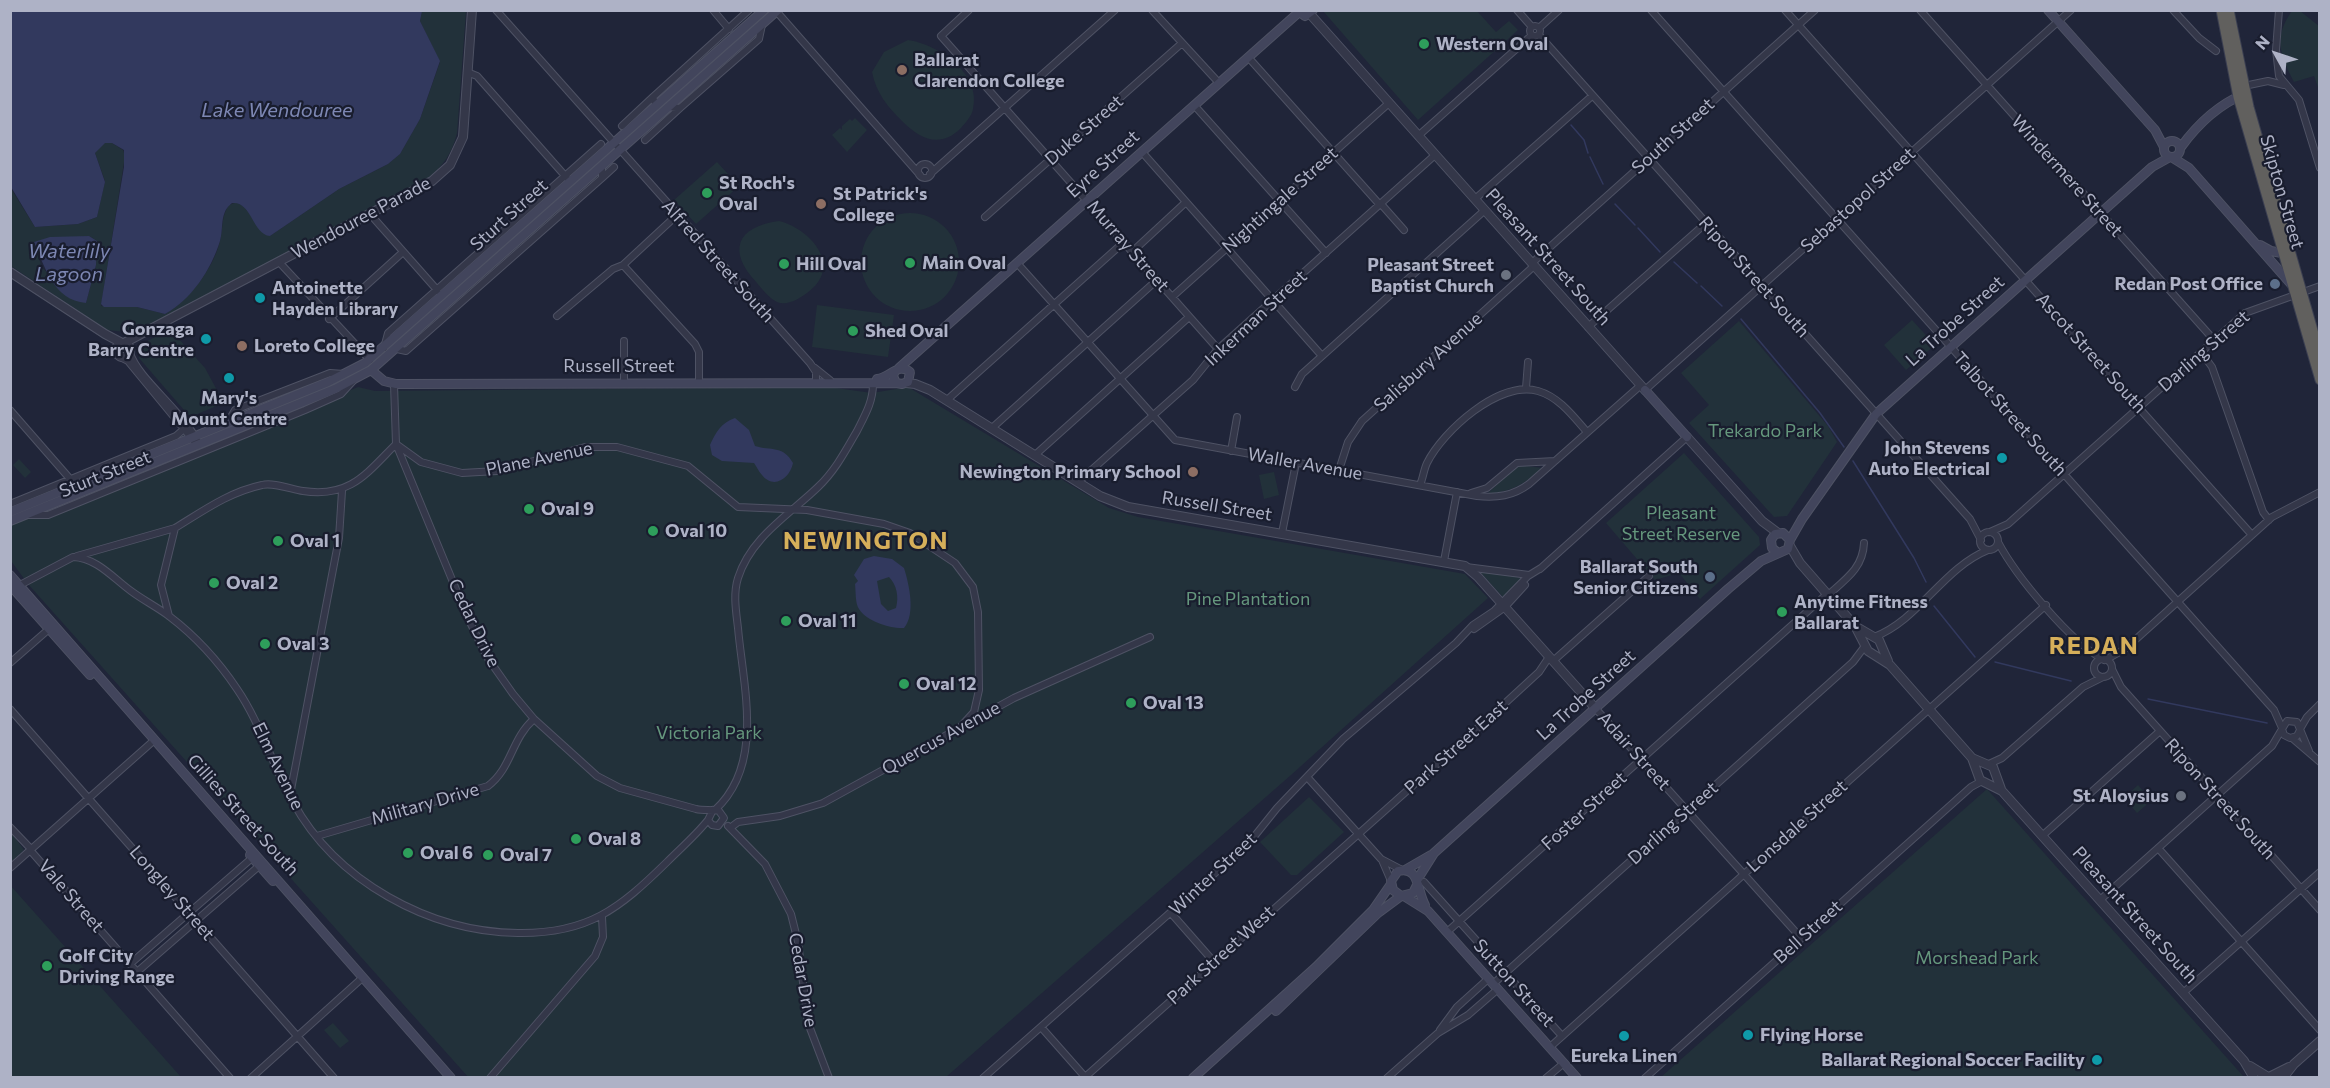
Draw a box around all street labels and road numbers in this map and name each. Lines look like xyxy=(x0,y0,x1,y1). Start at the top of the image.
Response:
street label: Duke Street xyxy=(1041,90,1127,170)
street label: South Street xyxy=(1627,93,1719,179)
street label: Windermere Street xyxy=(2007,111,2127,241)
street label: Eyre Street xyxy=(1062,126,1144,202)
street label: Skipton Street xyxy=(2255,132,2309,252)
street label: Nightingale Street xyxy=(1218,142,1342,258)
street label: Sebastopol Street xyxy=(1796,143,1920,257)
street label: Wendouree Parade xyxy=(288,172,434,264)
street label: Sturt Street xyxy=(466,175,552,255)
street label: Pleasant Street South xyxy=(1481,184,1615,330)
street label: Alfred Street South xyxy=(657,195,779,327)
street label: Murray Street xyxy=(1082,196,1174,296)
street label: Ripon Street South xyxy=(1694,212,1814,342)
street label: Inkerman Street xyxy=(1201,265,1311,371)
street label: La Trobe Street xyxy=(1901,271,2009,371)
street label: Ascot Street South xyxy=(2031,288,2151,418)
street label: Darling Street xyxy=(2154,306,2254,396)
street label: Salisbury Avenue xyxy=(1369,308,1487,416)
street label: Talbot Street South xyxy=(1949,348,2071,480)
street label: Russell Street xyxy=(563,355,675,377)
street label: Plane Avenue xyxy=(484,437,594,481)
street label: Waller Avenue xyxy=(1246,443,1364,485)
street label: Sturt Street xyxy=(56,446,154,502)
street label: Russell Street xyxy=(1160,487,1274,525)
street label: Cedar Drive xyxy=(443,575,505,671)
street label: La Trobe Street xyxy=(1532,645,1640,745)
street label: Park Street East xyxy=(1400,695,1512,799)
street label: Quercus Avenue xyxy=(878,697,1004,779)
street label: Adair Street xyxy=(1593,707,1675,795)
street label: Elm Avenue xyxy=(248,719,308,813)
street label: Ripon Street South xyxy=(2160,734,2280,864)
street label: Gillies Street South xyxy=(183,750,303,880)
street label: Foster Street xyxy=(1537,767,1631,855)
street label: Lonsdale Street xyxy=(1742,775,1852,877)
street label: Darling Street xyxy=(1624,777,1722,869)
street label: Military Drive xyxy=(369,778,481,830)
street label: Winter Street xyxy=(1165,828,1261,920)
street label: Longley Street xyxy=(125,841,219,945)
street label: Pleasant Street South xyxy=(2068,842,2202,988)
street label: Vale Street xyxy=(34,855,108,937)
street label: Bell Street xyxy=(1769,896,1847,968)
street label: Park Street West xyxy=(1163,901,1279,1009)
street label: Cedar Drive xyxy=(784,931,822,1029)
street label: Sutton Street xyxy=(1469,935,1559,1031)

